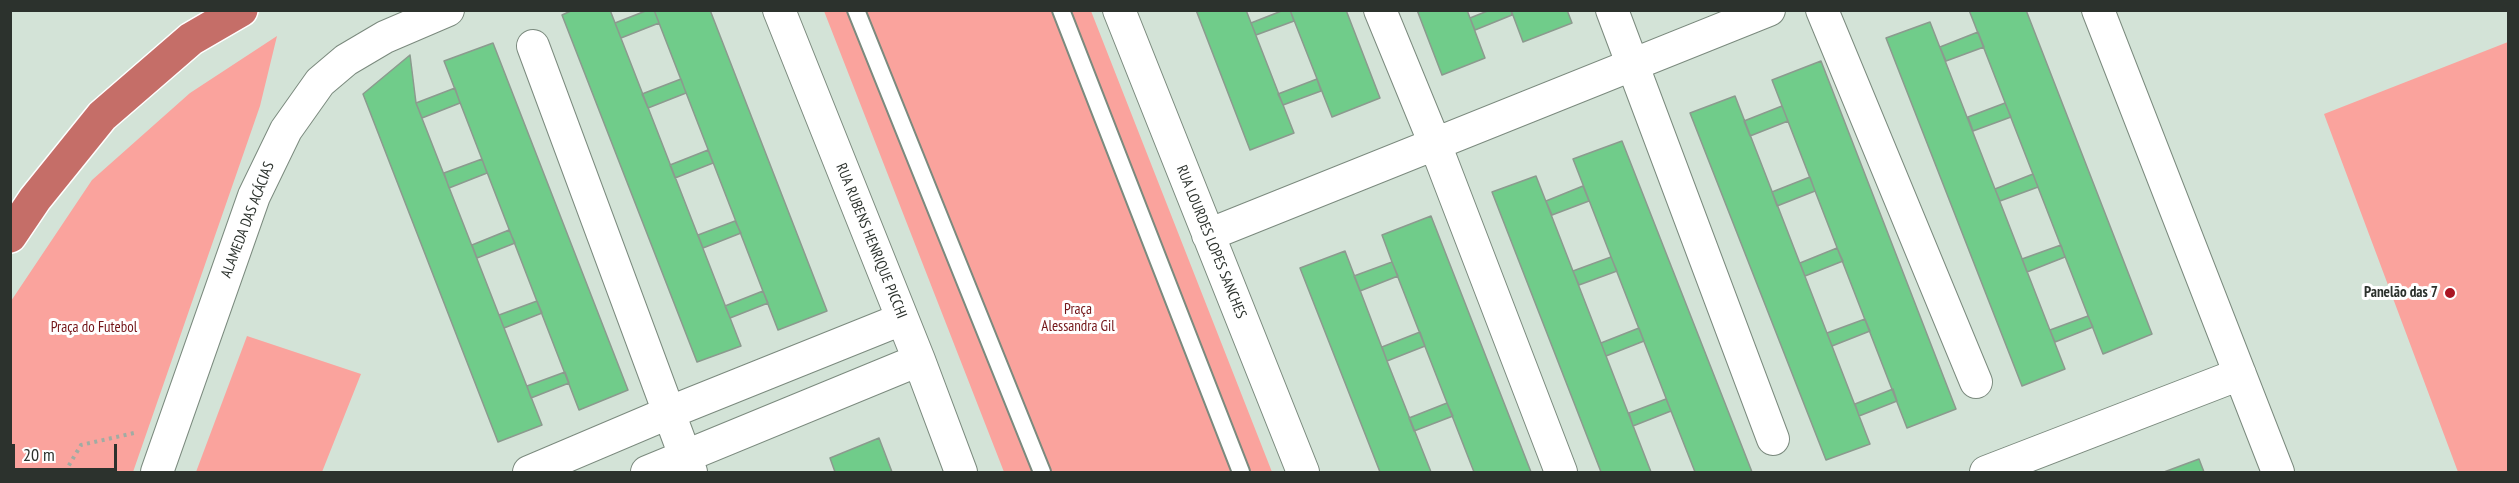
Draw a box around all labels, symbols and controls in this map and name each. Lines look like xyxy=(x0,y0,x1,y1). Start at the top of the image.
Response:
street label: ALAMEDA DAS ACÁCIAS xyxy=(218,160,278,280)
street label: RUA RUBENS HENRIQUE PICCHI xyxy=(832,161,910,321)
street label: RUA LOURDES LOPES SANCHES xyxy=(1172,163,1250,321)
place label: Panelão das 7 xyxy=(2364,284,2438,302)
marker: Panelão das 7 xyxy=(2443,286,2457,300)
park label: Praça Alessandra Gil xyxy=(1041,301,1115,336)
park label: Praça do Futebol xyxy=(51,319,137,337)
scale bar xyxy=(15,432,120,470)
text: 20 m xyxy=(23,443,55,466)

